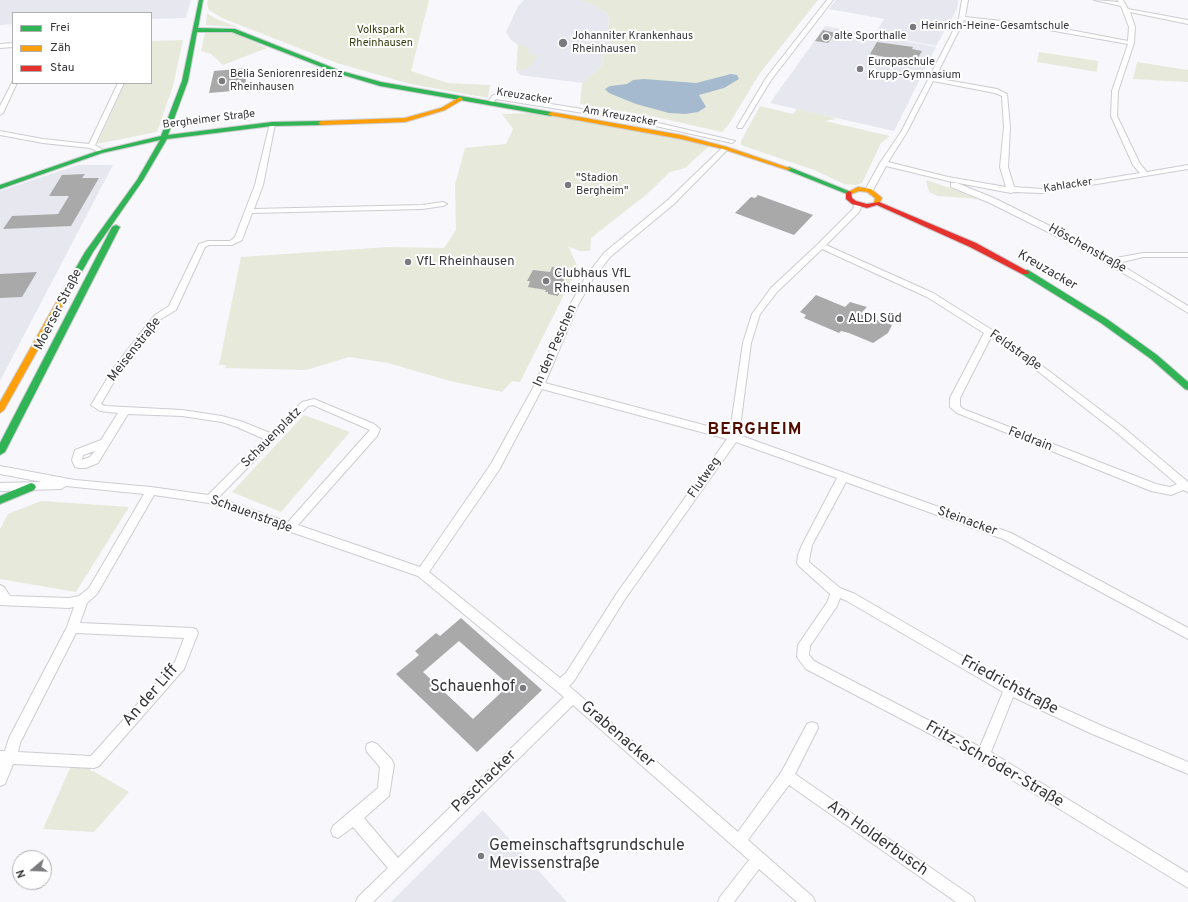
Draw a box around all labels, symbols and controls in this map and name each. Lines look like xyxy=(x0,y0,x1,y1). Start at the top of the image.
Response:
legend xyxy=(12,12,152,84)
text: Frei xyxy=(50,20,70,36)
place label: Heinrich-Heine-Gesamtschule xyxy=(921,20,1069,34)
marker: Heinrich-Heine-Gesamtschule xyxy=(908,22,918,32)
park label: Volkspark Rheinhausen xyxy=(349,24,413,50)
place label: Johanniter Krankenhaus Rheinhausen xyxy=(572,30,693,56)
place label: alte Sporthalle xyxy=(834,30,906,44)
marker: alte Sporthalle xyxy=(821,32,831,42)
marker: Johanniter Krankenhaus Rheinhausen xyxy=(557,37,569,49)
text: Zäh xyxy=(50,40,71,56)
place label: Europaschule Krupp-Gymnasium xyxy=(868,56,961,82)
text: Stau xyxy=(50,60,75,76)
marker: Europaschule Krupp-Gymnasium xyxy=(855,64,865,74)
place label: Belia Seniorenresidenz Rheinhausen xyxy=(230,68,343,94)
marker: Belia Seniorenresidenz Rheinhausen xyxy=(217,76,227,86)
street label: Kreuzacker xyxy=(495,86,553,108)
street label: Am Kreuzacker xyxy=(582,104,658,130)
street label: Bergheimer Straße xyxy=(162,108,256,132)
place label: "Stadion Bergheim" xyxy=(576,172,628,198)
street label: Kahlacker xyxy=(1043,176,1093,196)
marker: "Stadion Bergheim" xyxy=(563,180,573,190)
street label: Höschenstraße xyxy=(1045,221,1129,277)
street label: Kreuzacker xyxy=(1014,248,1080,294)
place label: VfL Rheinhausen xyxy=(416,254,514,270)
marker: VfL Rheinhausen xyxy=(403,257,413,267)
place label: Clubhaus VfL Rheinhausen xyxy=(554,266,631,297)
street label: Moerser Straße xyxy=(32,267,86,353)
marker: Clubhaus VfL Rheinhausen xyxy=(541,276,551,286)
street label: In den Peschen xyxy=(531,302,581,390)
place label: ALDI Süd xyxy=(848,311,902,327)
marker: ALDI Süd xyxy=(835,314,845,324)
street label: Meisenstraße xyxy=(105,315,165,385)
street label: Feldstraße xyxy=(986,327,1044,375)
street label: Schauenplatz xyxy=(239,405,305,471)
district label: BERGHEIM xyxy=(708,421,802,441)
street label: Feldrain xyxy=(1006,424,1054,456)
street label: Flutweg xyxy=(685,455,725,501)
street label: Schauenstraße xyxy=(208,493,294,537)
street label: Steinacker xyxy=(935,504,999,540)
street label: Friedrichstraße xyxy=(957,652,1061,720)
street label: An der Liff xyxy=(119,661,183,731)
place label: Schauenhof xyxy=(430,678,515,698)
marker: Schauenhof xyxy=(518,683,528,693)
street label: Grabenacker xyxy=(576,698,658,772)
street label: Fritz-Schröder-Straße xyxy=(922,718,1066,812)
street label: Paschacker xyxy=(449,747,521,817)
street label: Am Holderbusch xyxy=(823,797,931,881)
place label: Gemeinschaftsgrundschule Mevissenstraße xyxy=(489,837,685,875)
north arrow xyxy=(12,850,52,890)
marker: Gemeinschaftsgrundschule Mevissenstraße xyxy=(476,851,486,861)
text: N xyxy=(14,868,30,880)

